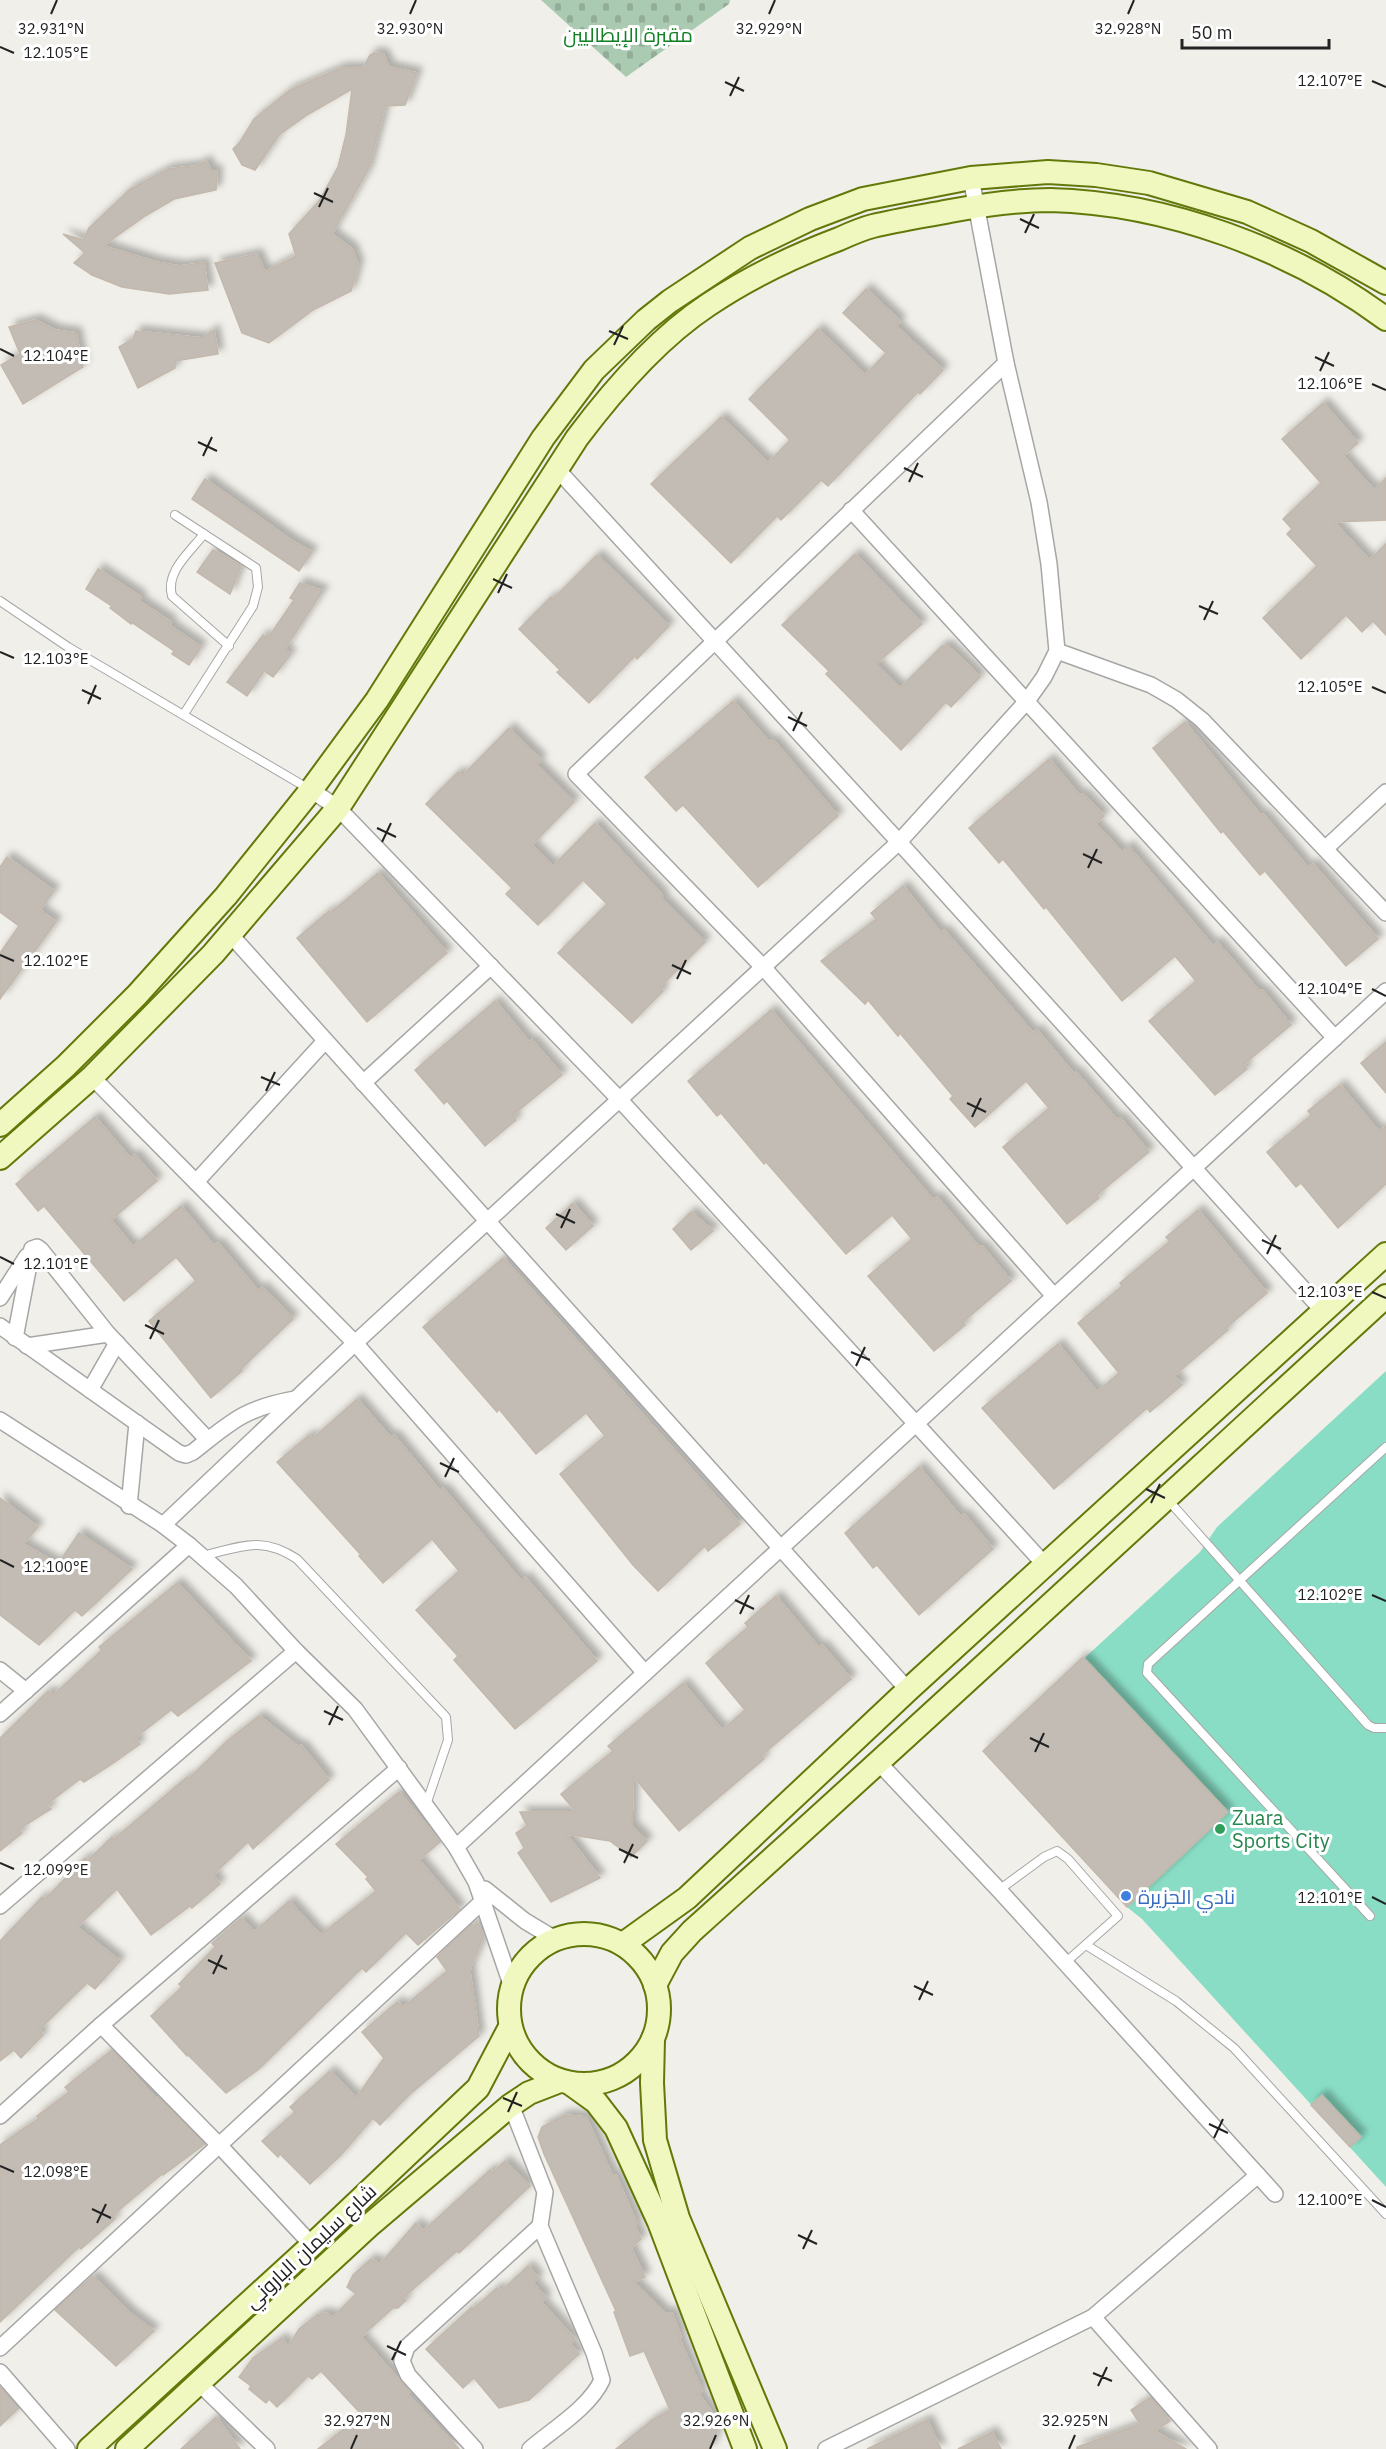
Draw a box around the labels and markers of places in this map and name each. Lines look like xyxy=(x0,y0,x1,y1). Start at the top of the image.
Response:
place label: Zuara Sports City xyxy=(1232,1804,1330,1854)
marker: Zuara Sports City xyxy=(1213,1822,1227,1836)
place label: نادي الجزيرة xyxy=(1138,1883,1235,1913)
marker: نادي الجزيرة xyxy=(1119,1889,1133,1903)

